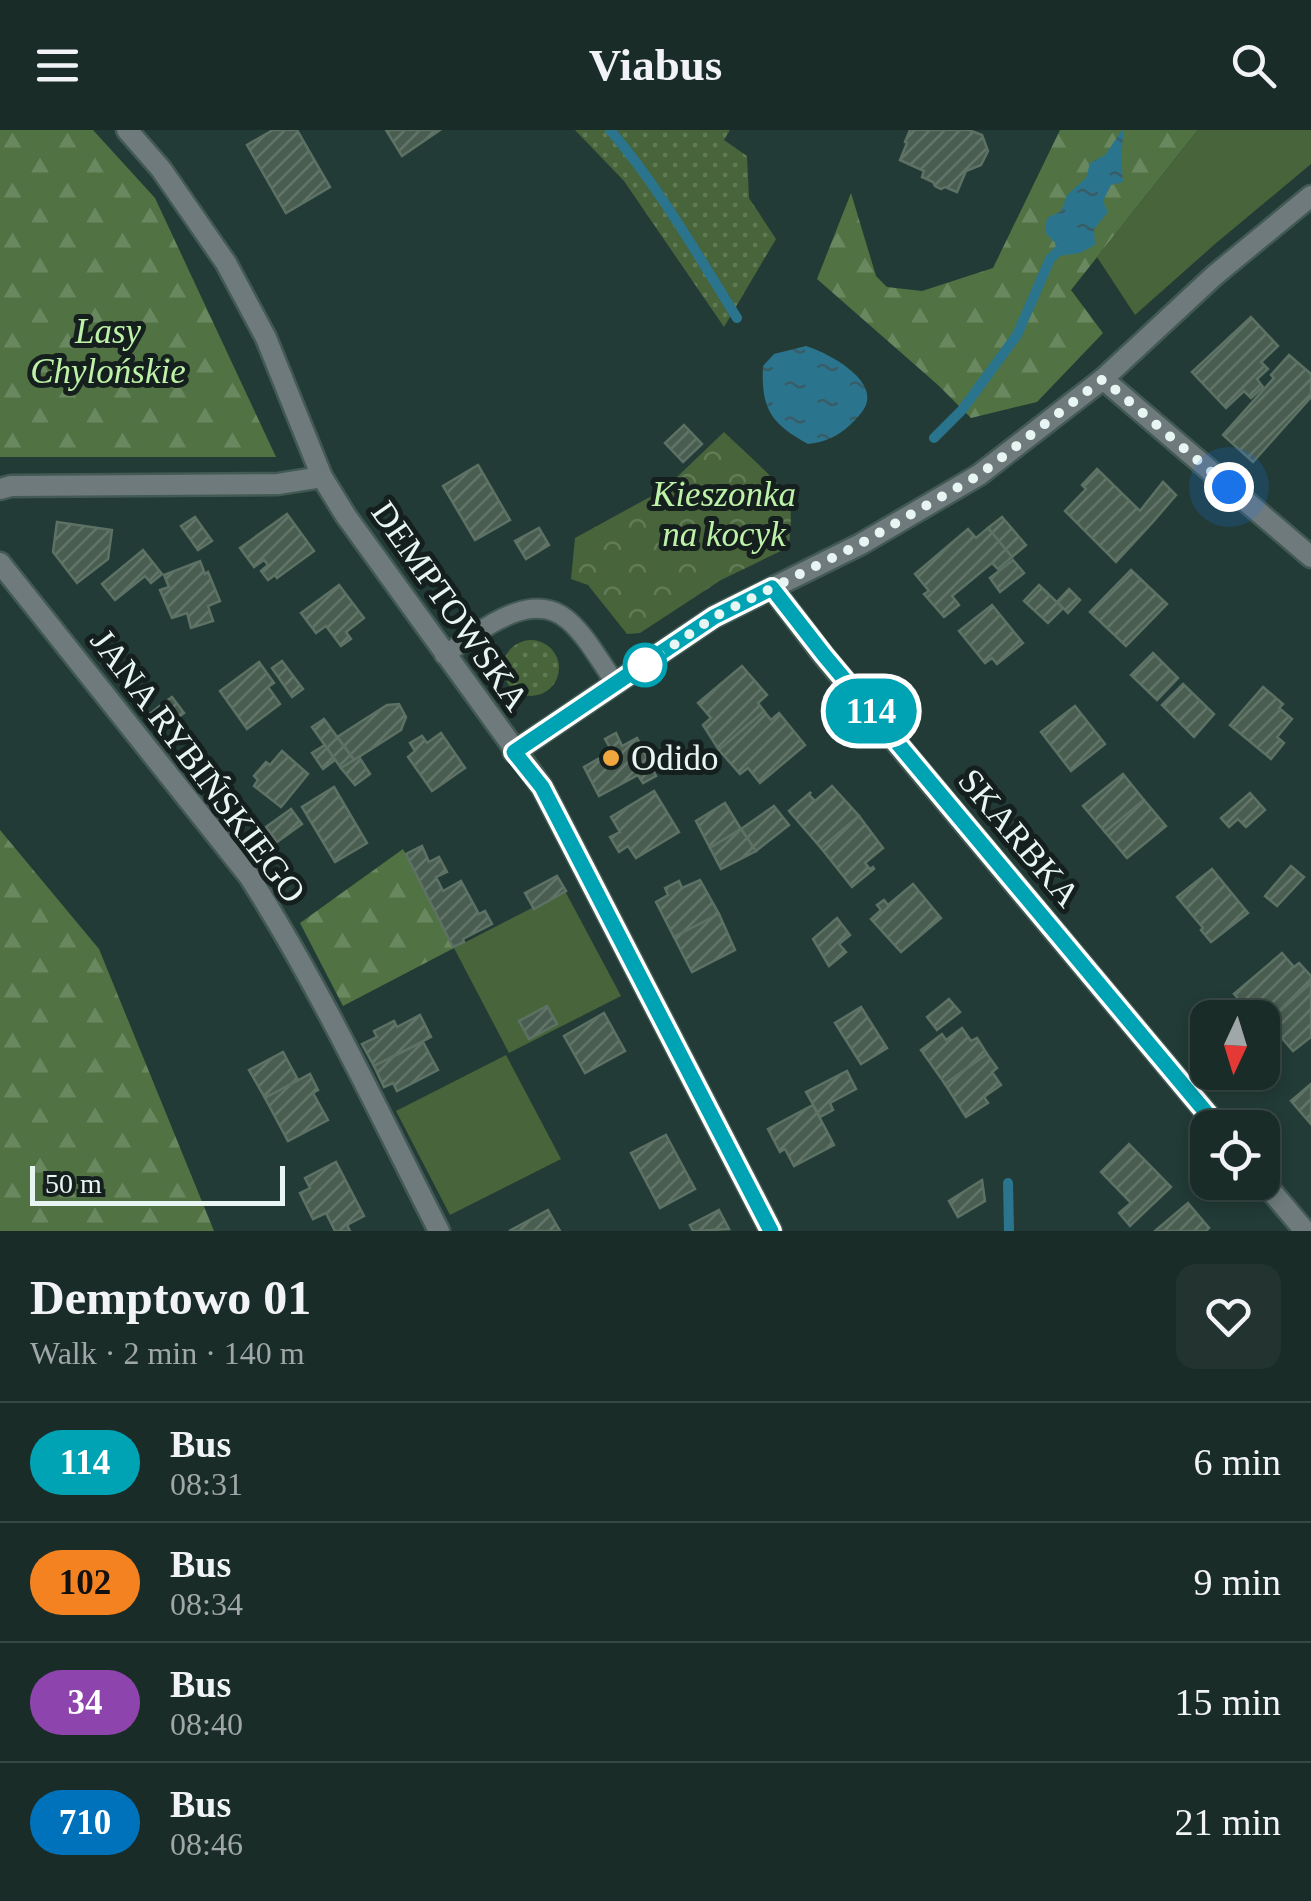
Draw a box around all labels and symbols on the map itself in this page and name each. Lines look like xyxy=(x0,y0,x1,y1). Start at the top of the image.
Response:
park label: Lasy Chylońskie xyxy=(30,312,186,391)
your location xyxy=(1204,462,1254,512)
park label: Kieszonka na kocyk xyxy=(651,475,796,554)
street label: DEMPTOWSKA xyxy=(363,494,537,719)
street label: JANA RYBIŃSKIEGO xyxy=(83,622,313,910)
unlabelled marker xyxy=(624,644,666,686)
line badge: 114 xyxy=(814,678,928,744)
place label: Odido xyxy=(631,739,719,778)
marker: Odido xyxy=(600,747,622,769)
street label: SKARBKA xyxy=(950,761,1088,915)
north arrow xyxy=(1190,1000,1280,1090)
scale bar xyxy=(30,1161,285,1206)

